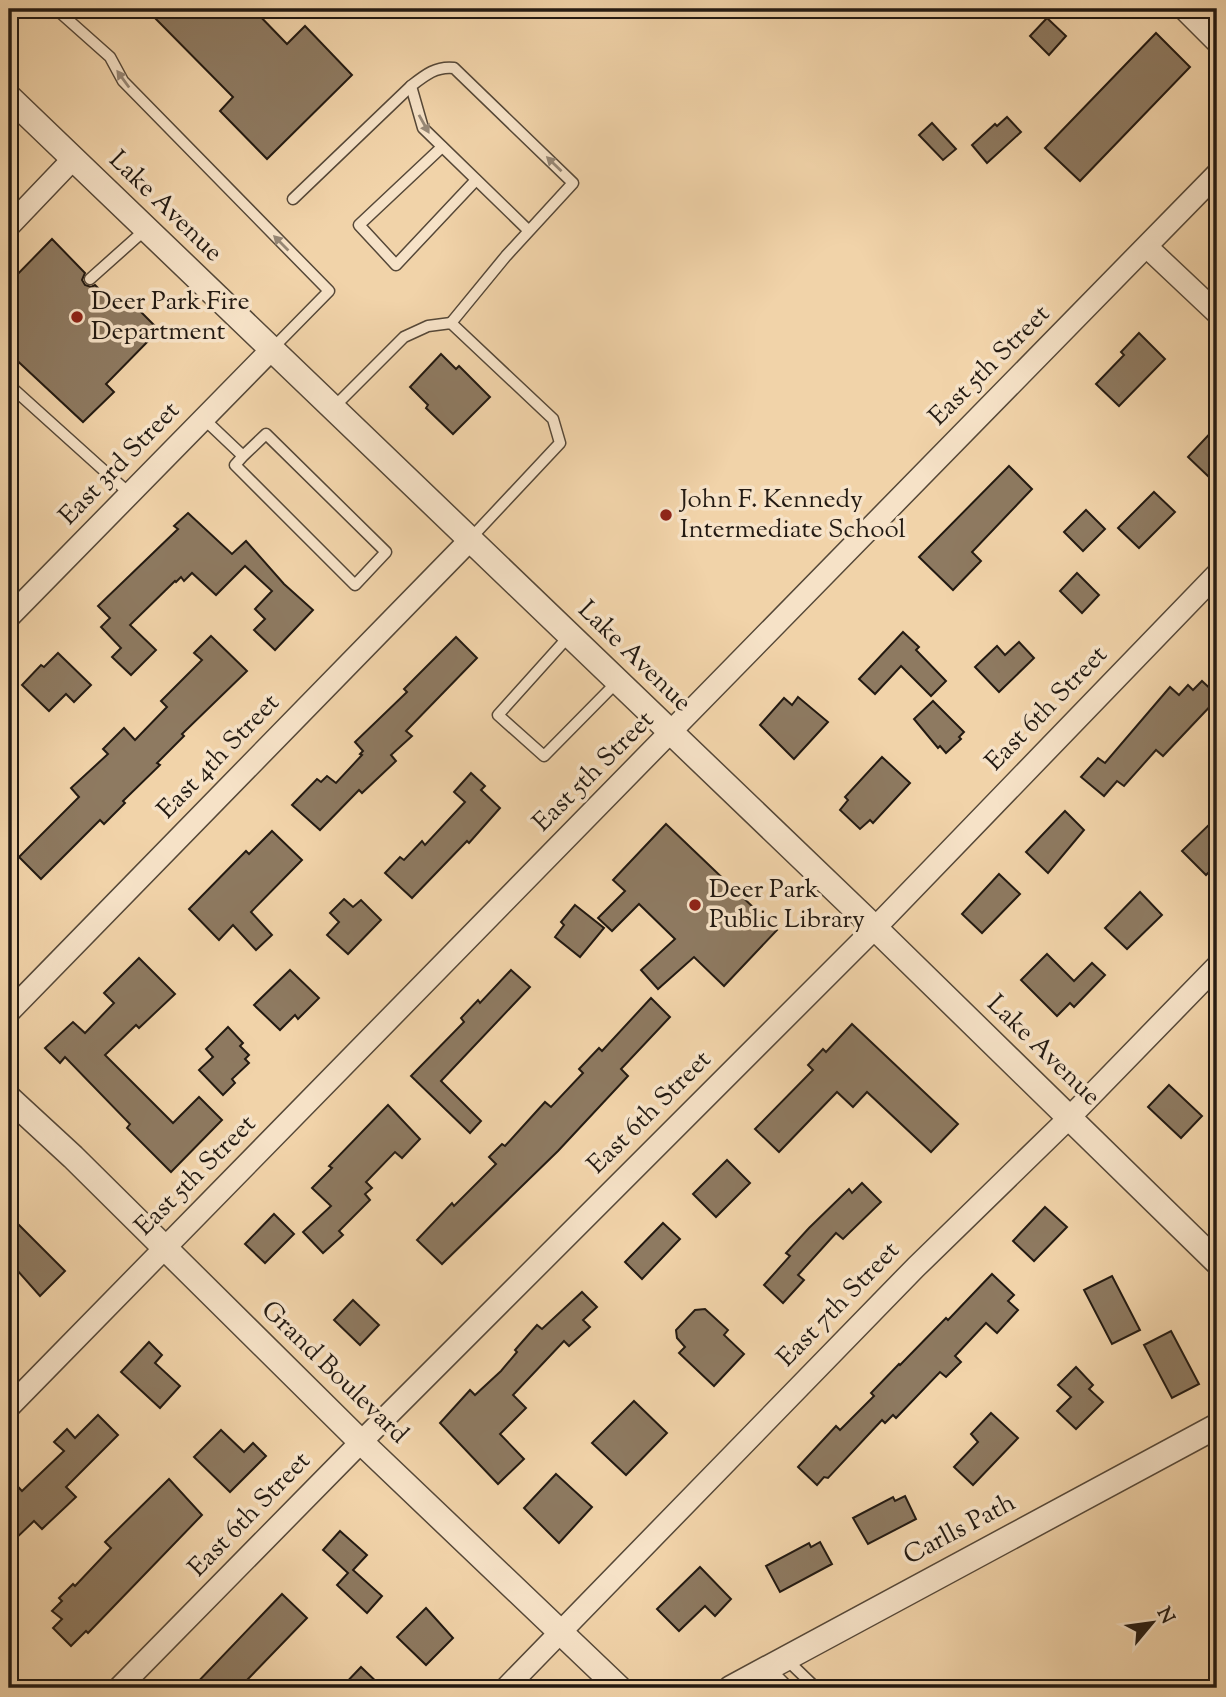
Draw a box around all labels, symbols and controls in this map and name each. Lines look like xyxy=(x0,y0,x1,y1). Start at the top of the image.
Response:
one-way arrow xyxy=(116,70,130,88)
one-way arrow xyxy=(418,115,430,134)
street label: Lake Avenue xyxy=(100,143,230,271)
one-way arrow xyxy=(545,155,562,172)
one-way arrow xyxy=(273,234,290,251)
place label: Deer Park Fire Department xyxy=(91,284,250,351)
street label: East 5th Street xyxy=(921,297,1059,435)
marker: Deer Park Fire Department xyxy=(69,309,85,325)
street label: East 3rd Street xyxy=(51,394,189,534)
place label: John F. Kennedy Intermediate School xyxy=(678,482,906,549)
marker: John F. Kennedy Intermediate School xyxy=(658,507,674,523)
street label: Lake Avenue xyxy=(569,593,699,721)
street label: East 6th Street xyxy=(977,638,1117,780)
street label: East 4th Street xyxy=(149,686,289,828)
street label: East 5th Street xyxy=(525,703,663,841)
place label: Deer Park Public Library xyxy=(709,872,865,939)
marker: Deer Park Public Library xyxy=(687,897,703,913)
street label: Lake Avenue xyxy=(978,987,1108,1115)
street label: East 6th Street xyxy=(580,1043,720,1183)
street label: East 5th Street xyxy=(127,1107,265,1245)
street label: East 7th Street xyxy=(769,1234,909,1376)
street label: Grand Boulevard xyxy=(252,1293,416,1453)
street label: East 6th Street xyxy=(180,1444,320,1586)
street label: Carlls Path xyxy=(897,1485,1023,1575)
north arrow xyxy=(1118,1588,1188,1658)
text: N xyxy=(1149,1603,1180,1629)

